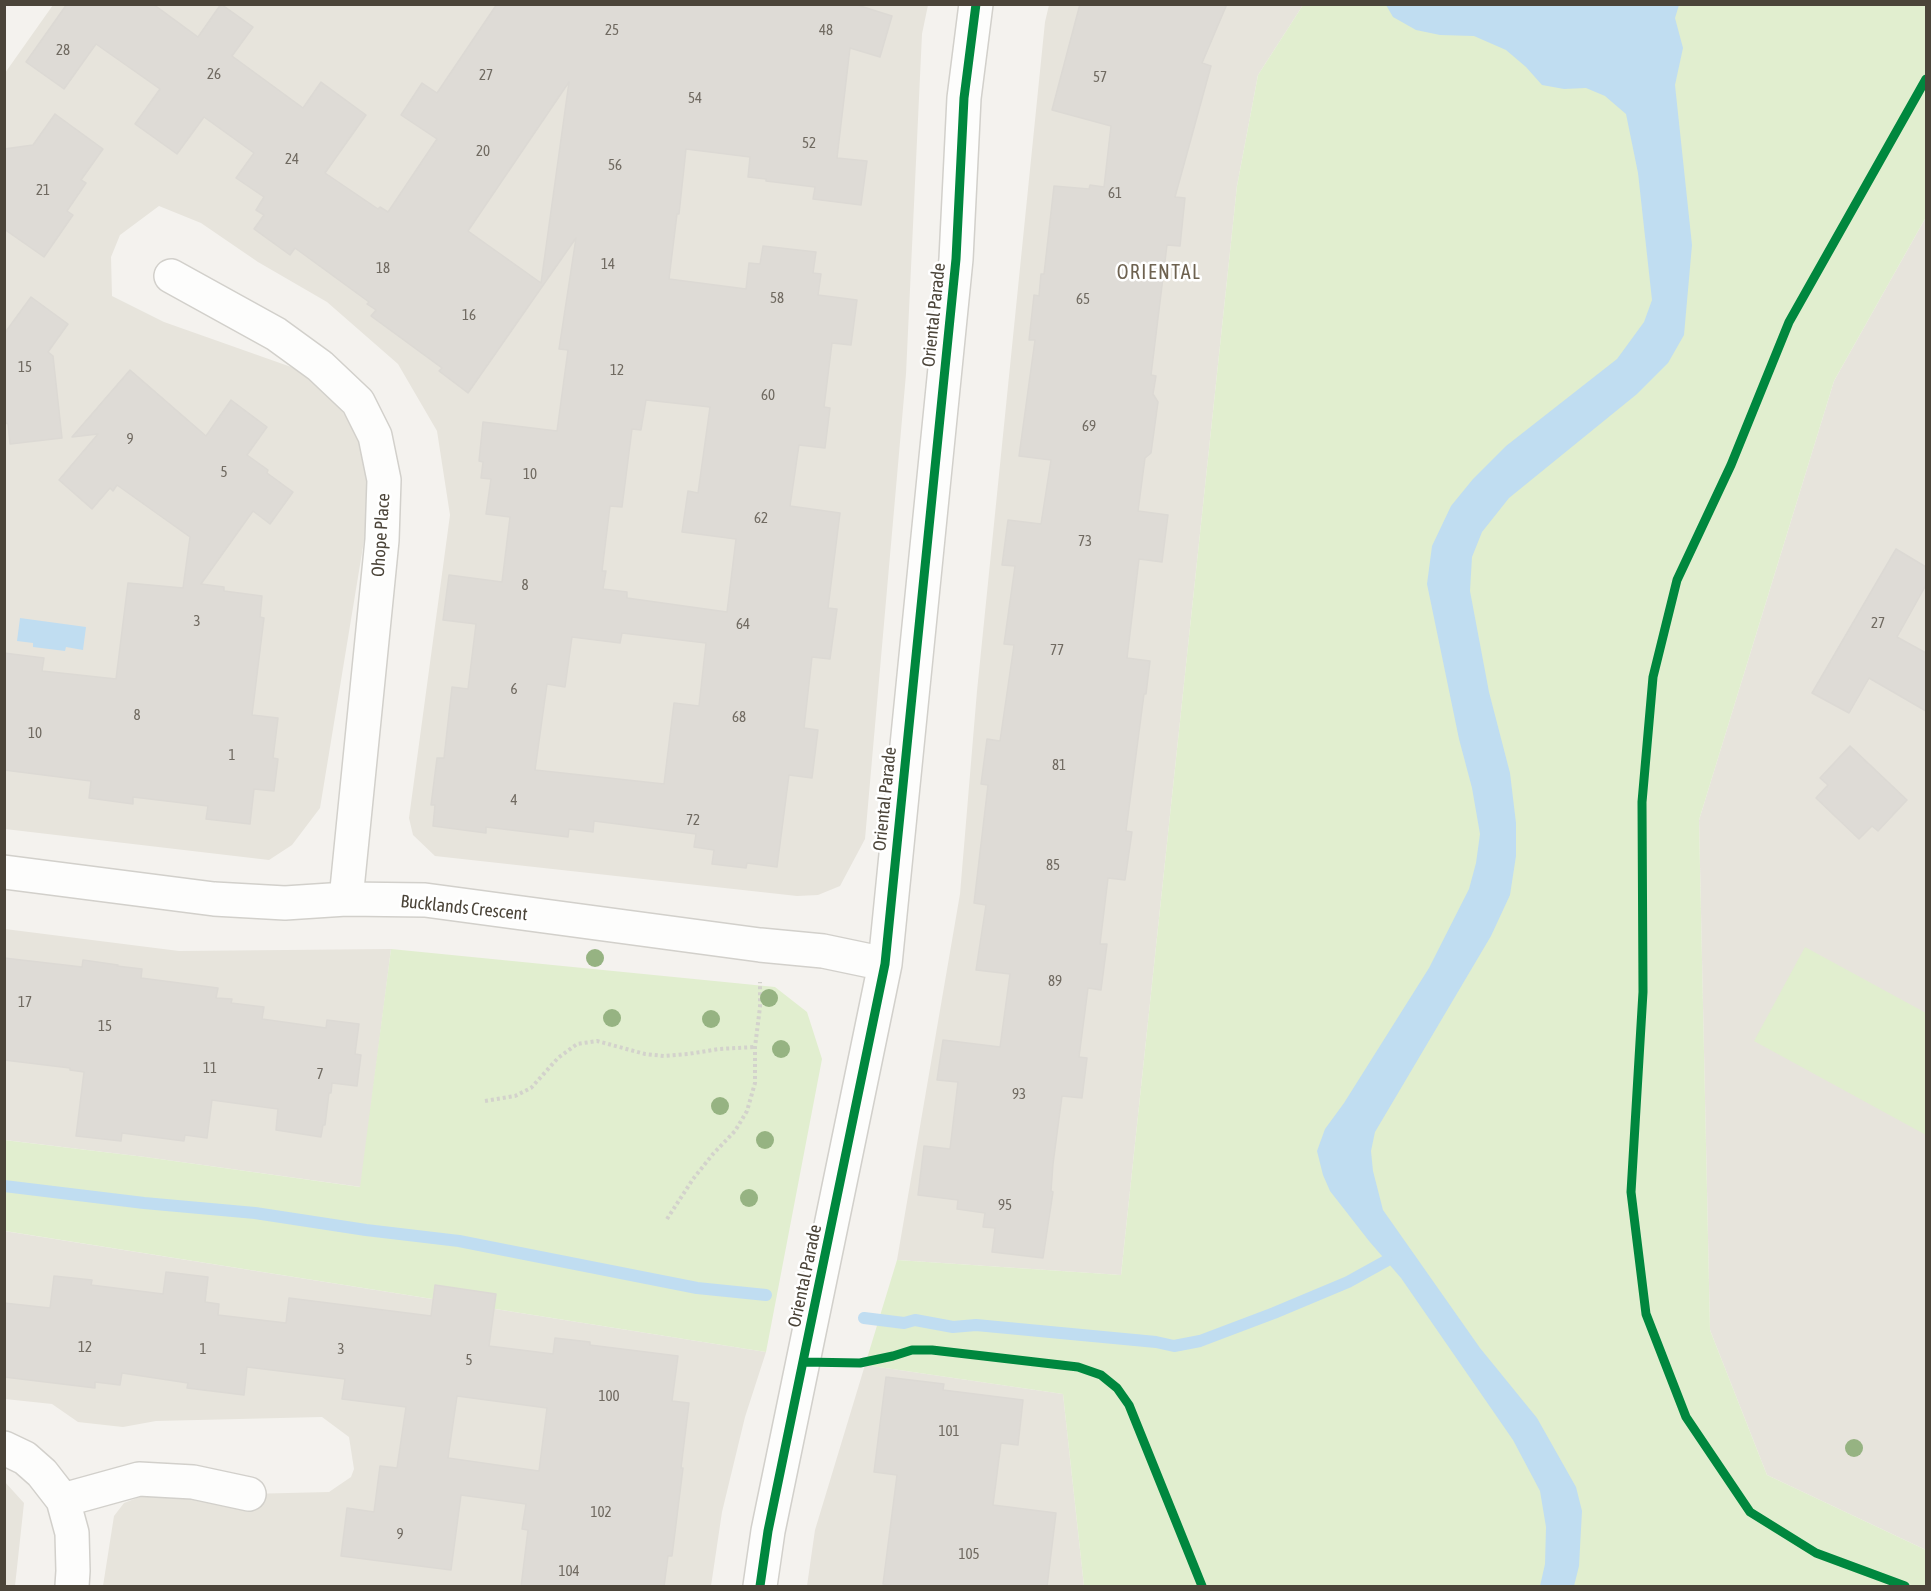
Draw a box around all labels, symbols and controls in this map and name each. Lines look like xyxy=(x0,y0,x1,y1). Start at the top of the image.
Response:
house number: 25 xyxy=(605,21,619,39)
house number: 48 xyxy=(819,21,833,39)
house number: 28 xyxy=(56,41,70,59)
house number: 26 xyxy=(207,65,221,83)
house number: 27 xyxy=(479,66,493,84)
house number: 57 xyxy=(1093,68,1107,86)
house number: 54 xyxy=(688,89,702,107)
house number: 52 xyxy=(802,134,816,152)
house number: 20 xyxy=(476,142,490,160)
house number: 24 xyxy=(285,150,299,168)
house number: 56 xyxy=(608,156,622,174)
house number: 21 xyxy=(36,181,50,199)
house number: 61 xyxy=(1108,184,1122,202)
house number: 14 xyxy=(601,255,615,273)
house number: 18 xyxy=(376,259,390,277)
district label: ORIENTAL xyxy=(1117,261,1201,285)
street label: Oriental Parade xyxy=(918,262,950,368)
house number: 58 xyxy=(770,289,784,307)
house number: 65 xyxy=(1076,290,1090,308)
house number: 16 xyxy=(462,306,476,324)
house number: 15 xyxy=(18,358,32,376)
house number: 12 xyxy=(610,361,624,379)
house number: 60 xyxy=(761,386,775,404)
house number: 69 xyxy=(1082,417,1096,435)
house number: 9 xyxy=(126,430,134,448)
house number: 5 xyxy=(220,463,228,481)
house number: 10 xyxy=(523,465,537,483)
street label: Ohope Place xyxy=(367,493,395,577)
house number: 62 xyxy=(754,509,768,527)
house number: 73 xyxy=(1078,532,1092,550)
house number: 8 xyxy=(521,576,529,594)
house number: 3 xyxy=(193,612,201,630)
house number: 27 xyxy=(1871,614,1885,632)
house number: 64 xyxy=(736,615,750,633)
house number: 77 xyxy=(1050,641,1064,659)
house number: 6 xyxy=(510,680,518,698)
house number: 8 xyxy=(133,706,141,724)
house number: 68 xyxy=(732,708,746,726)
house number: 10 xyxy=(28,724,42,742)
house number: 1 xyxy=(228,746,236,764)
street label: Oriental Parade xyxy=(869,746,901,852)
house number: 81 xyxy=(1052,756,1066,774)
house number: 4 xyxy=(510,791,518,809)
house number: 72 xyxy=(686,811,700,829)
house number: 85 xyxy=(1046,856,1060,874)
street label: Bucklands Crescent xyxy=(399,891,529,925)
house number: 89 xyxy=(1048,972,1062,990)
house number: 17 xyxy=(18,993,32,1011)
house number: 15 xyxy=(98,1017,112,1035)
house number: 11 xyxy=(203,1059,217,1077)
house number: 7 xyxy=(316,1065,324,1083)
house number: 93 xyxy=(1012,1085,1026,1103)
house number: 95 xyxy=(998,1196,1012,1214)
street label: Oriental Parade xyxy=(784,1223,826,1329)
house number: 12 xyxy=(78,1338,92,1356)
house number: 1 xyxy=(199,1340,207,1358)
house number: 3 xyxy=(337,1340,345,1358)
house number: 5 xyxy=(465,1351,473,1369)
house number: 100 xyxy=(598,1387,620,1405)
house number: 101 xyxy=(938,1422,960,1440)
house number: 102 xyxy=(590,1503,612,1521)
house number: 9 xyxy=(396,1525,404,1543)
house number: 105 xyxy=(958,1545,980,1563)
house number: 104 xyxy=(558,1562,580,1580)

